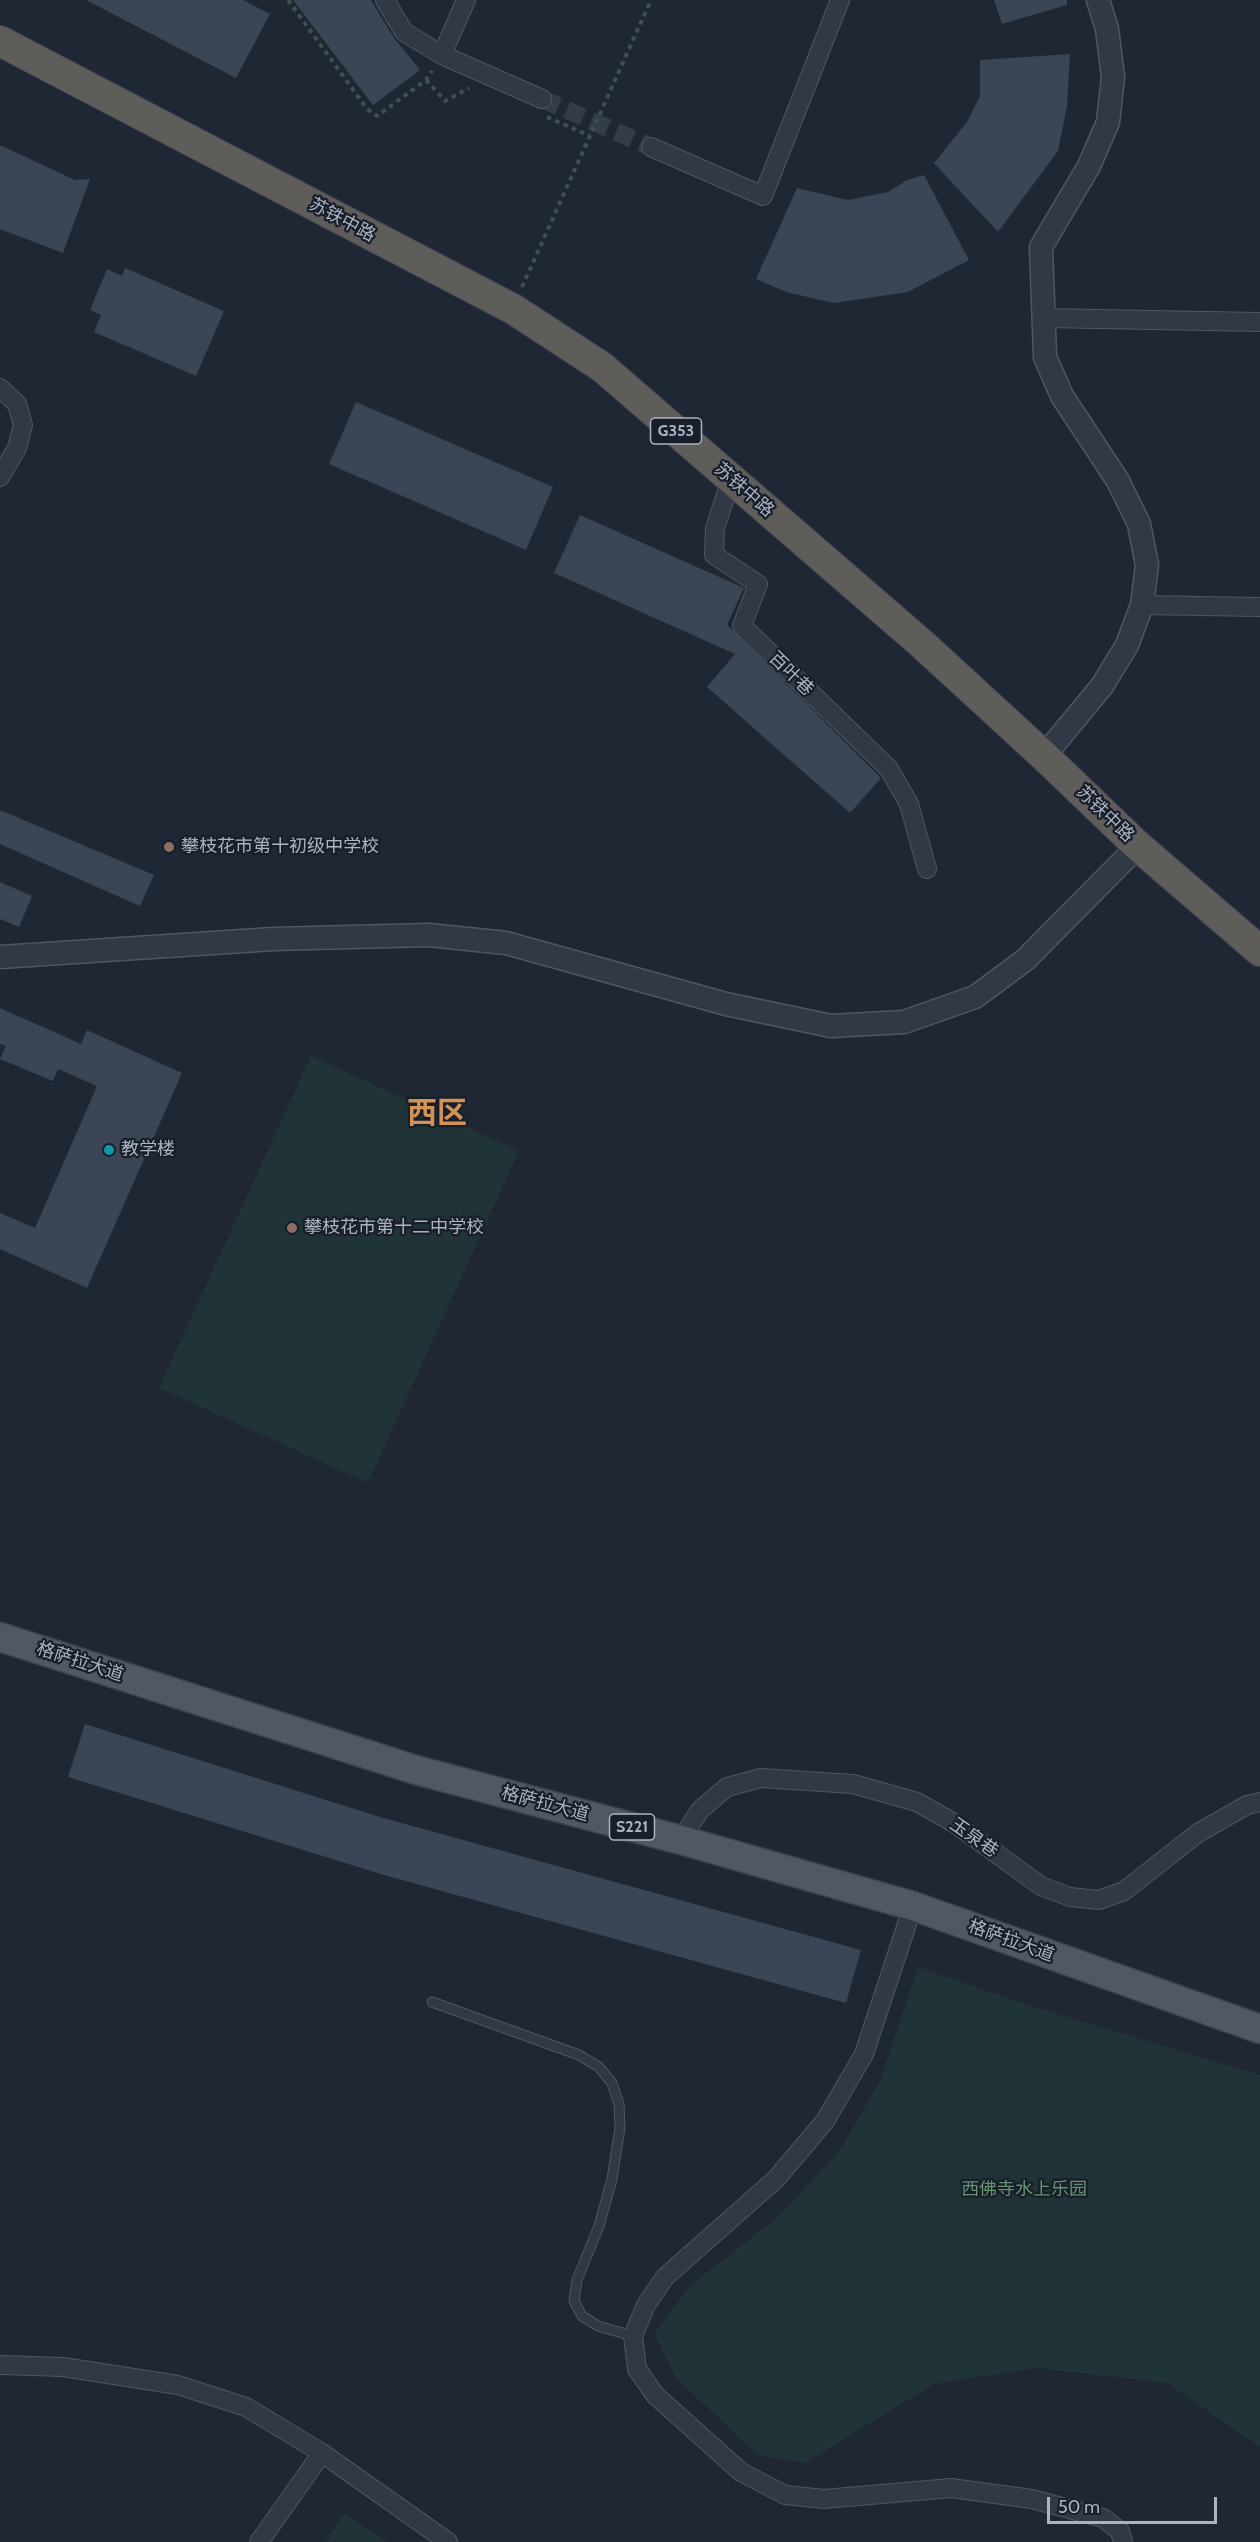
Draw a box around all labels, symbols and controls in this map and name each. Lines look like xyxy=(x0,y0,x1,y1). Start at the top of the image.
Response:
street label: 苏铁中路 xyxy=(305,194,379,246)
road number: G353 xyxy=(650,418,702,444)
street label: 苏铁中路 xyxy=(710,458,778,522)
street label: 百叶巷 xyxy=(764,647,818,701)
street label: 苏铁中路 xyxy=(1072,781,1138,847)
place label: 攀枝花市第十初级中学校 xyxy=(181,836,379,858)
marker: 攀枝花市第十初级中学校 xyxy=(162,840,176,854)
district label: 西区 xyxy=(407,1096,467,1132)
place label: 教学楼 xyxy=(121,1139,175,1161)
marker: 教学楼 xyxy=(102,1143,116,1157)
place label: 攀枝花市第十二中学校 xyxy=(304,1217,484,1239)
marker: 攀枝花市第十二中学校 xyxy=(285,1221,299,1235)
street label: 格萨拉大道 xyxy=(34,1638,126,1686)
street label: 格萨拉大道 xyxy=(499,1782,591,1826)
road number: S221 xyxy=(610,1814,654,1840)
street label: 玉泉巷 xyxy=(946,1814,1002,1862)
street label: 格萨拉大道 xyxy=(965,1915,1057,1967)
park label: 西佛寺水上乐园 xyxy=(961,2179,1087,2201)
scale bar xyxy=(1050,2485,1220,2523)
text: 50 m xyxy=(1058,2496,1100,2518)

